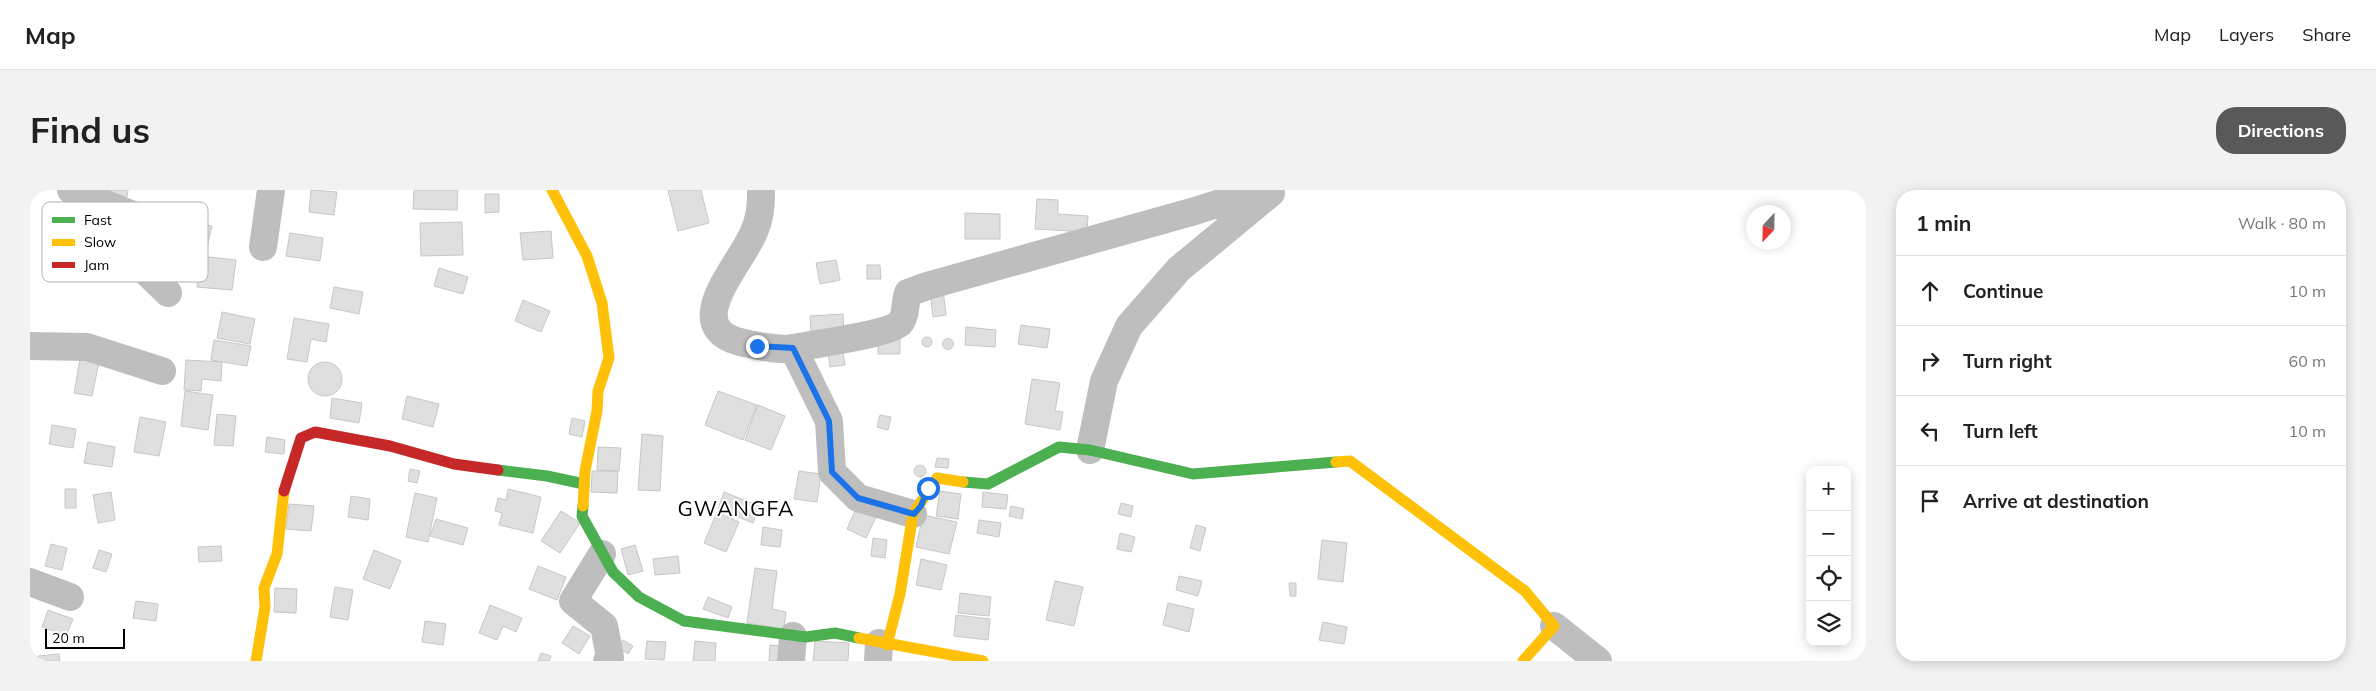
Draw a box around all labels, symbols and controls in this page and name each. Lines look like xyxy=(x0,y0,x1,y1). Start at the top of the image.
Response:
text: Map xyxy=(25,20,76,50)
text: Map xyxy=(2154,23,2191,46)
text: Layers xyxy=(2219,23,2274,46)
text: Share xyxy=(2302,23,2351,46)
button: Directions xyxy=(2216,107,2346,154)
text: Find us xyxy=(30,108,150,152)
legend xyxy=(42,202,208,282)
north arrow xyxy=(1746,205,1791,250)
text: 1 min xyxy=(1916,210,1971,236)
text: Fast xyxy=(84,211,112,229)
text: Walk · 80 m xyxy=(2238,213,2326,233)
text: Slow xyxy=(84,233,116,251)
text: Jam xyxy=(84,256,109,274)
icon: ahead xyxy=(1916,277,1944,305)
text: Continue xyxy=(1963,279,2043,303)
text: 10 m xyxy=(2289,281,2326,301)
route end xyxy=(746,335,769,358)
icon: right xyxy=(1916,347,1944,375)
text: Turn right xyxy=(1963,349,2052,373)
text: 60 m xyxy=(2289,351,2326,371)
icon: left xyxy=(1916,417,1944,445)
text: Turn left xyxy=(1963,419,2038,443)
text: 10 m xyxy=(2289,421,2326,441)
map controls xyxy=(1806,466,1851,646)
button: + xyxy=(1806,466,1851,511)
route start xyxy=(917,477,940,500)
icon: arrive xyxy=(1916,487,1944,515)
text: Arrive at destination xyxy=(1963,489,2149,513)
district label: GWANGFA xyxy=(678,495,794,521)
button: − xyxy=(1806,511,1851,556)
button: locate xyxy=(1806,556,1851,601)
button: layers xyxy=(1806,601,1851,646)
scale bar xyxy=(45,626,125,649)
text: 20 m xyxy=(52,629,85,647)

